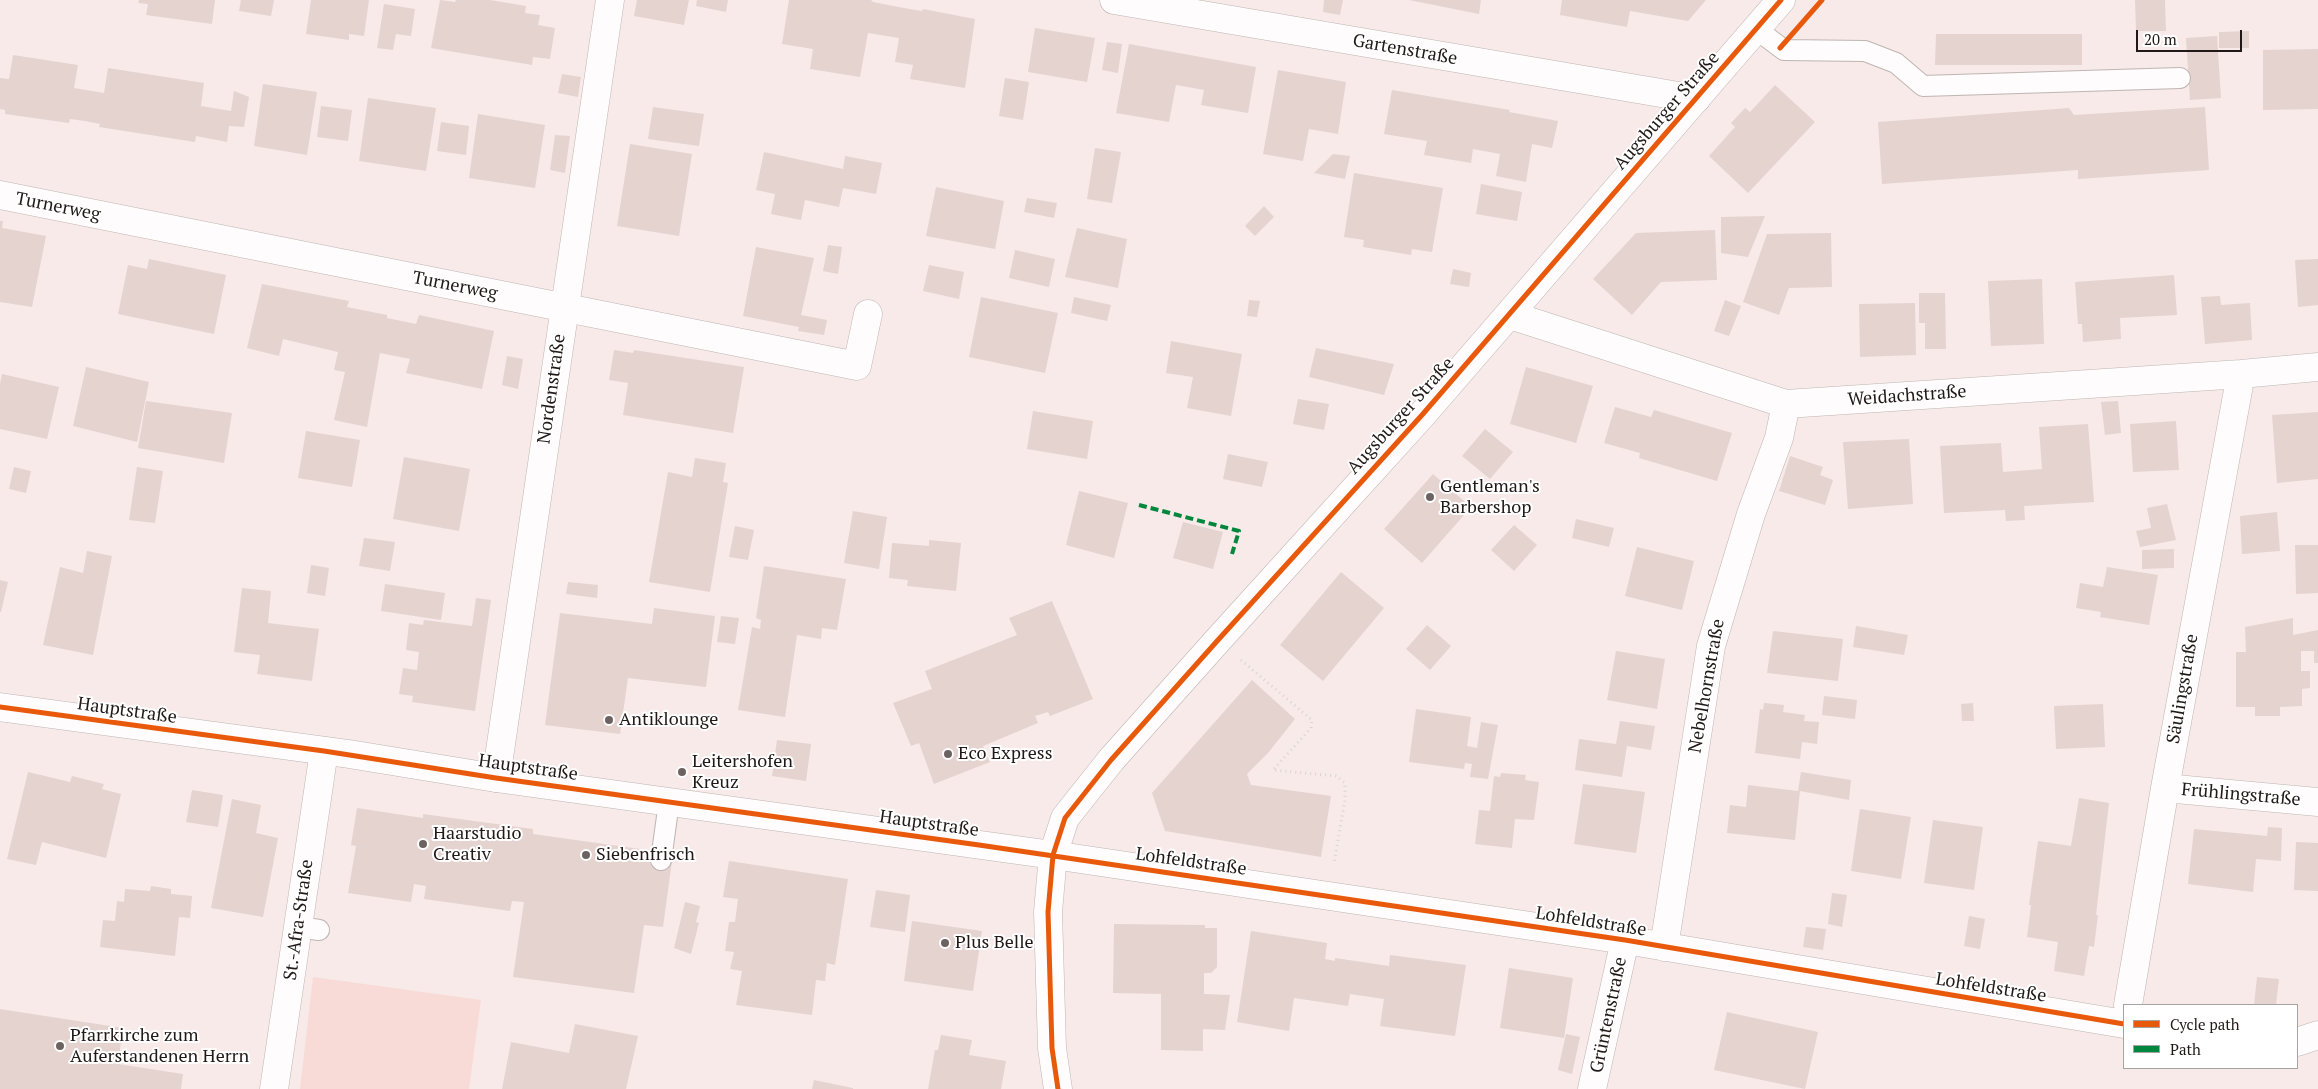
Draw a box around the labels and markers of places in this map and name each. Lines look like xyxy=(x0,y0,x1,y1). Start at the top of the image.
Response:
place label: Gentleman's Barbershop xyxy=(1440,476,1540,518)
marker: Gentleman's Barbershop xyxy=(1424,491,1436,503)
place label: Antiklounge xyxy=(619,709,718,731)
marker: Antiklounge xyxy=(603,714,615,726)
place label: Eco Express xyxy=(958,743,1052,765)
marker: Eco Express xyxy=(942,748,954,760)
place label: Leitershofen Kreuz xyxy=(692,751,793,794)
marker: Leitershofen Kreuz xyxy=(676,766,688,778)
place label: Haarstudio Creativ xyxy=(433,823,521,866)
marker: Haarstudio Creativ xyxy=(417,838,429,850)
place label: Siebenfrisch xyxy=(596,844,695,866)
marker: Siebenfrisch xyxy=(580,849,592,861)
place label: Plus Belle xyxy=(955,932,1034,954)
marker: Plus Belle xyxy=(939,937,951,949)
place label: Pfarrkirche zum Auferstandenen Herrn xyxy=(70,1025,249,1068)
marker: Pfarrkirche zum Auferstandenen Herrn xyxy=(54,1040,66,1052)

